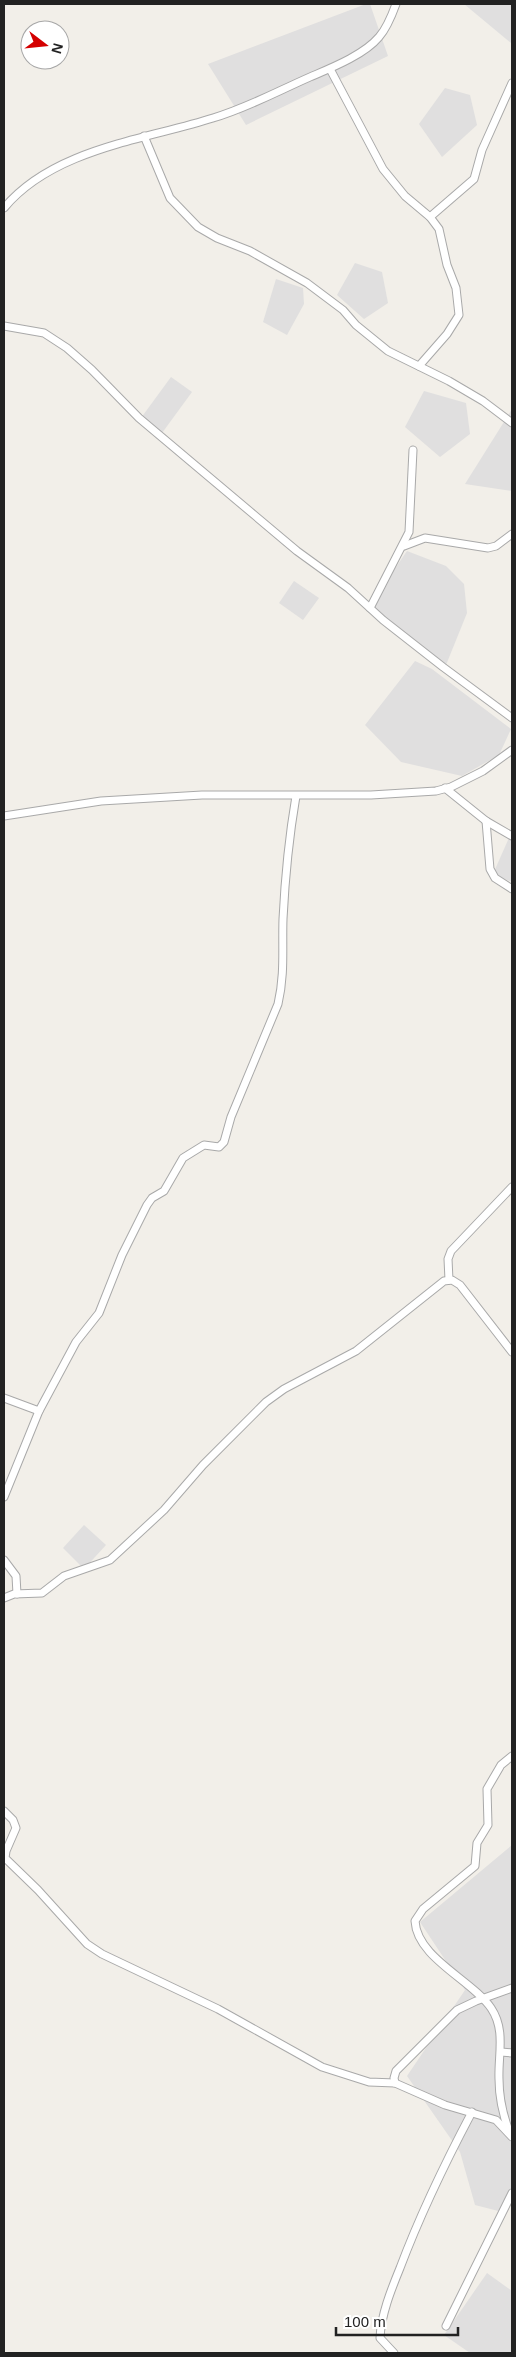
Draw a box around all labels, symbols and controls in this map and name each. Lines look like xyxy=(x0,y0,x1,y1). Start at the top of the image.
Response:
north arrow xyxy=(20,20,70,70)
text: N xyxy=(48,42,67,56)
scale bar xyxy=(336,2304,458,2336)
text: 100 m xyxy=(344,2313,386,2330)

